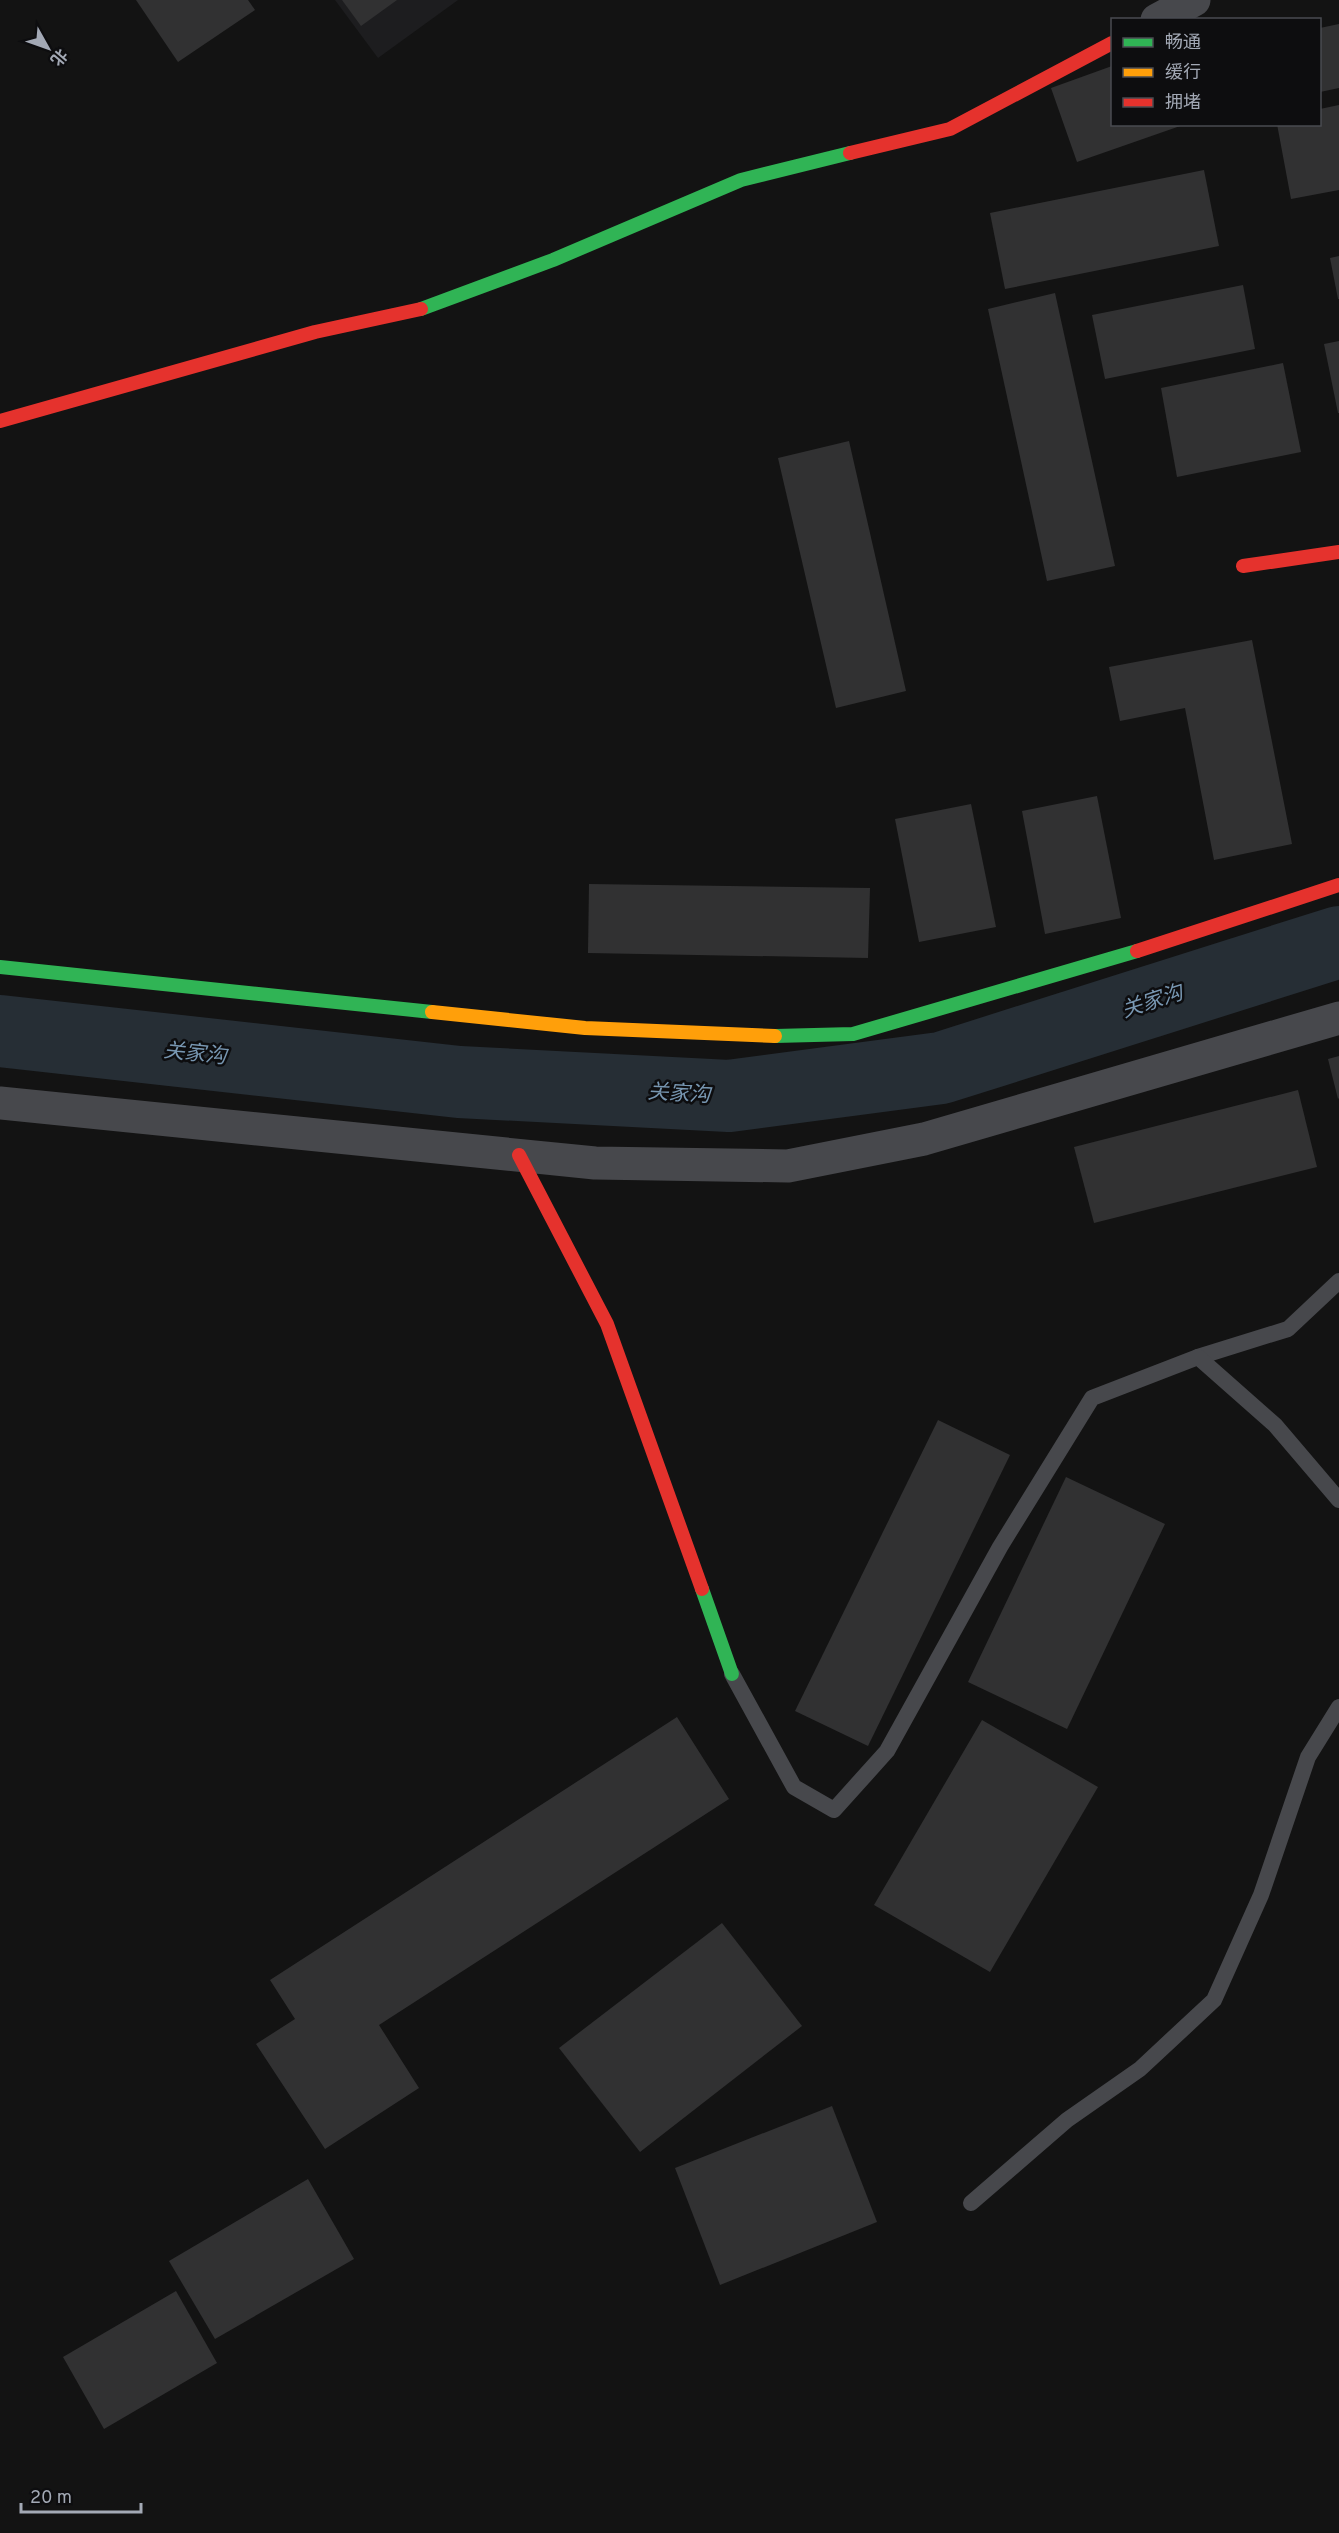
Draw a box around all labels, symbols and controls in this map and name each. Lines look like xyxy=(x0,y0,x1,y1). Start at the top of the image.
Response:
north arrow xyxy=(18,18,78,78)
legend xyxy=(1111,18,1321,126)
text: 畅通 xyxy=(1165,32,1201,55)
text: 北 xyxy=(45,44,71,69)
text: 缓行 xyxy=(1165,62,1201,85)
text: 拥堵 xyxy=(1165,92,1201,115)
water label: 关家沟 xyxy=(1118,979,1188,1025)
water label: 关家沟 xyxy=(162,1038,230,1071)
water label: 关家沟 xyxy=(647,1079,713,1110)
scale bar xyxy=(21,2476,141,2514)
text: 20 m xyxy=(30,2487,72,2510)

